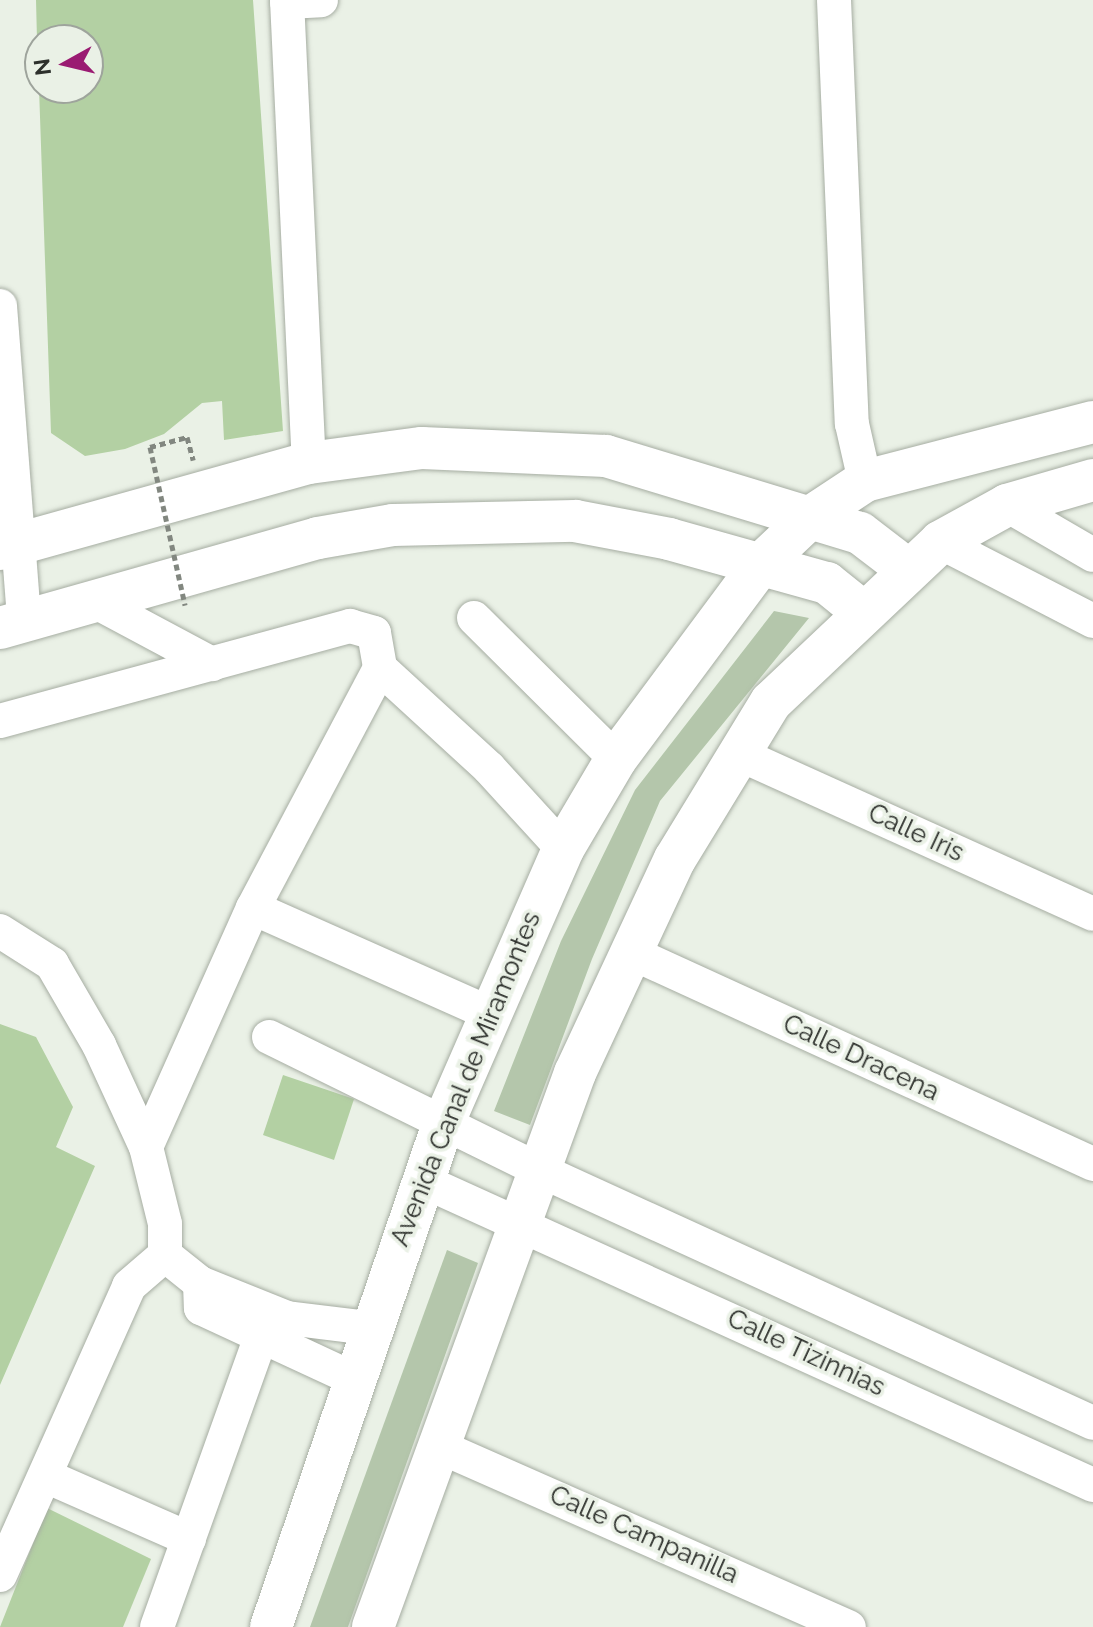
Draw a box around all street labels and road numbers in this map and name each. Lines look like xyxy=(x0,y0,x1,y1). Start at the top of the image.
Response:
street label: Calle Iris xyxy=(863,797,969,869)
street label: Avenida Canal de Miramontes xyxy=(384,907,548,1251)
street label: Calle Dracena xyxy=(778,1008,944,1108)
street label: Calle Tizinnias xyxy=(722,1303,890,1403)
street label: Calle Campanilla xyxy=(545,1479,743,1591)

